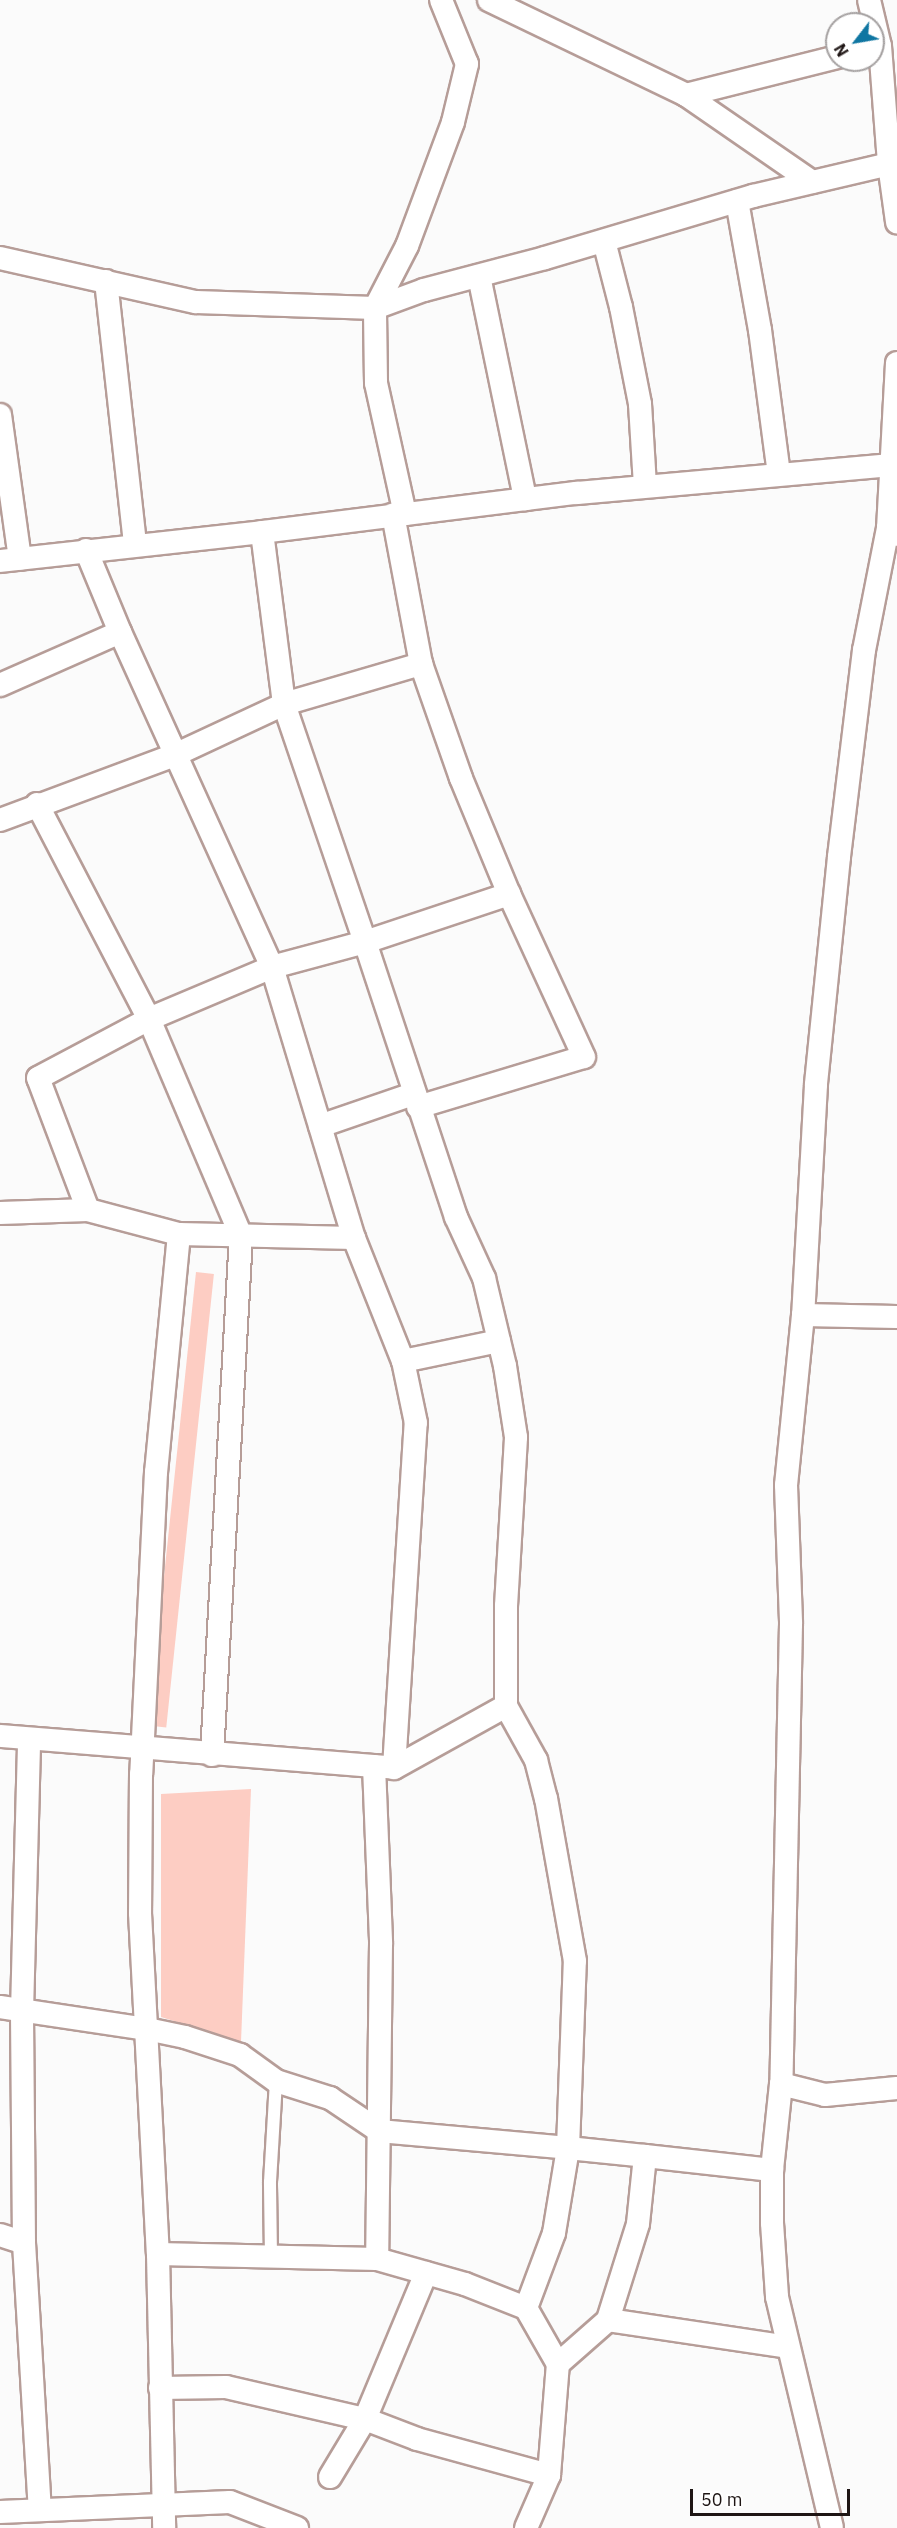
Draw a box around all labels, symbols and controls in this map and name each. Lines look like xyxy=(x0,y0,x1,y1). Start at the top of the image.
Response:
north arrow xyxy=(825,12,885,72)
text: N xyxy=(830,40,853,60)
scale bar xyxy=(693,2477,854,2515)
text: 50 m xyxy=(701,2488,743,2511)

